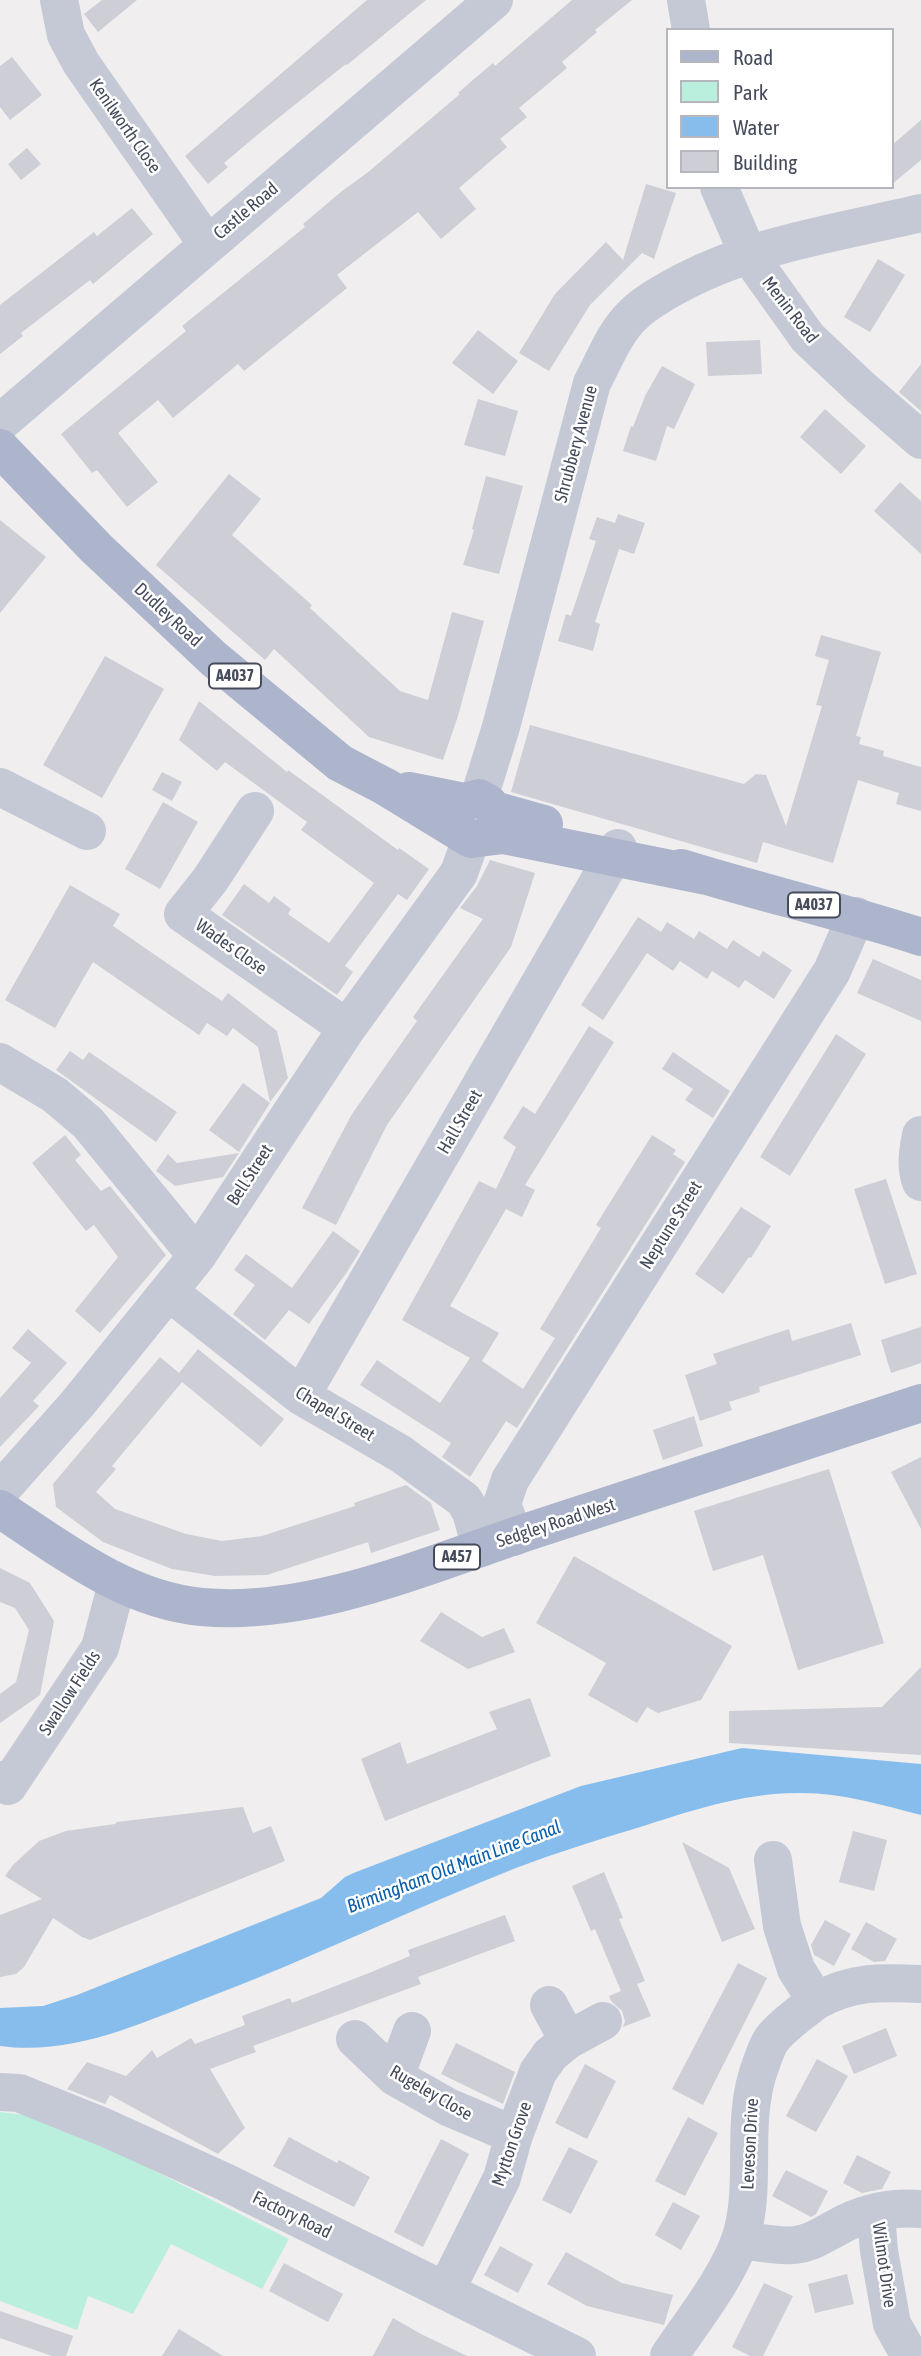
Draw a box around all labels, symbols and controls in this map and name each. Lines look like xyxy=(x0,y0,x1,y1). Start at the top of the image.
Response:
legend xyxy=(666,28,893,189)
text: Road xyxy=(733,45,773,69)
street label: Kenilworth Close xyxy=(85,75,165,177)
text: Park xyxy=(733,80,768,104)
text: Water xyxy=(733,115,779,139)
text: Building xyxy=(733,150,797,174)
street label: Castle Road xyxy=(209,178,283,244)
street label: Menin Road xyxy=(757,272,823,348)
street label: Shrubbery Avenue xyxy=(550,383,602,505)
street label: Dudley Road xyxy=(130,578,206,652)
road number: A4037 xyxy=(209,664,261,688)
road number: A4037 xyxy=(788,892,840,917)
street label: Wades Close xyxy=(191,915,271,979)
street label: Hall Street xyxy=(433,1086,487,1158)
street label: Bell Street xyxy=(222,1141,278,1209)
street label: Neptune Street xyxy=(635,1177,707,1273)
street label: Chapel Street xyxy=(291,1382,379,1446)
street label: Sedgley Road West xyxy=(494,1494,618,1552)
road number: A457 xyxy=(434,1544,480,1569)
street label: Swallow Fields xyxy=(35,1647,105,1739)
water label: Birmingham Old Main Line Canal xyxy=(344,1816,564,1918)
street label: Rugeley Close xyxy=(386,2061,476,2125)
street label: Leveson Drive xyxy=(737,2098,763,2190)
street label: Mytton Grove xyxy=(487,2099,537,2189)
street label: Factory Road xyxy=(249,2187,335,2243)
street label: Wilmot Drive xyxy=(867,2221,901,2309)

